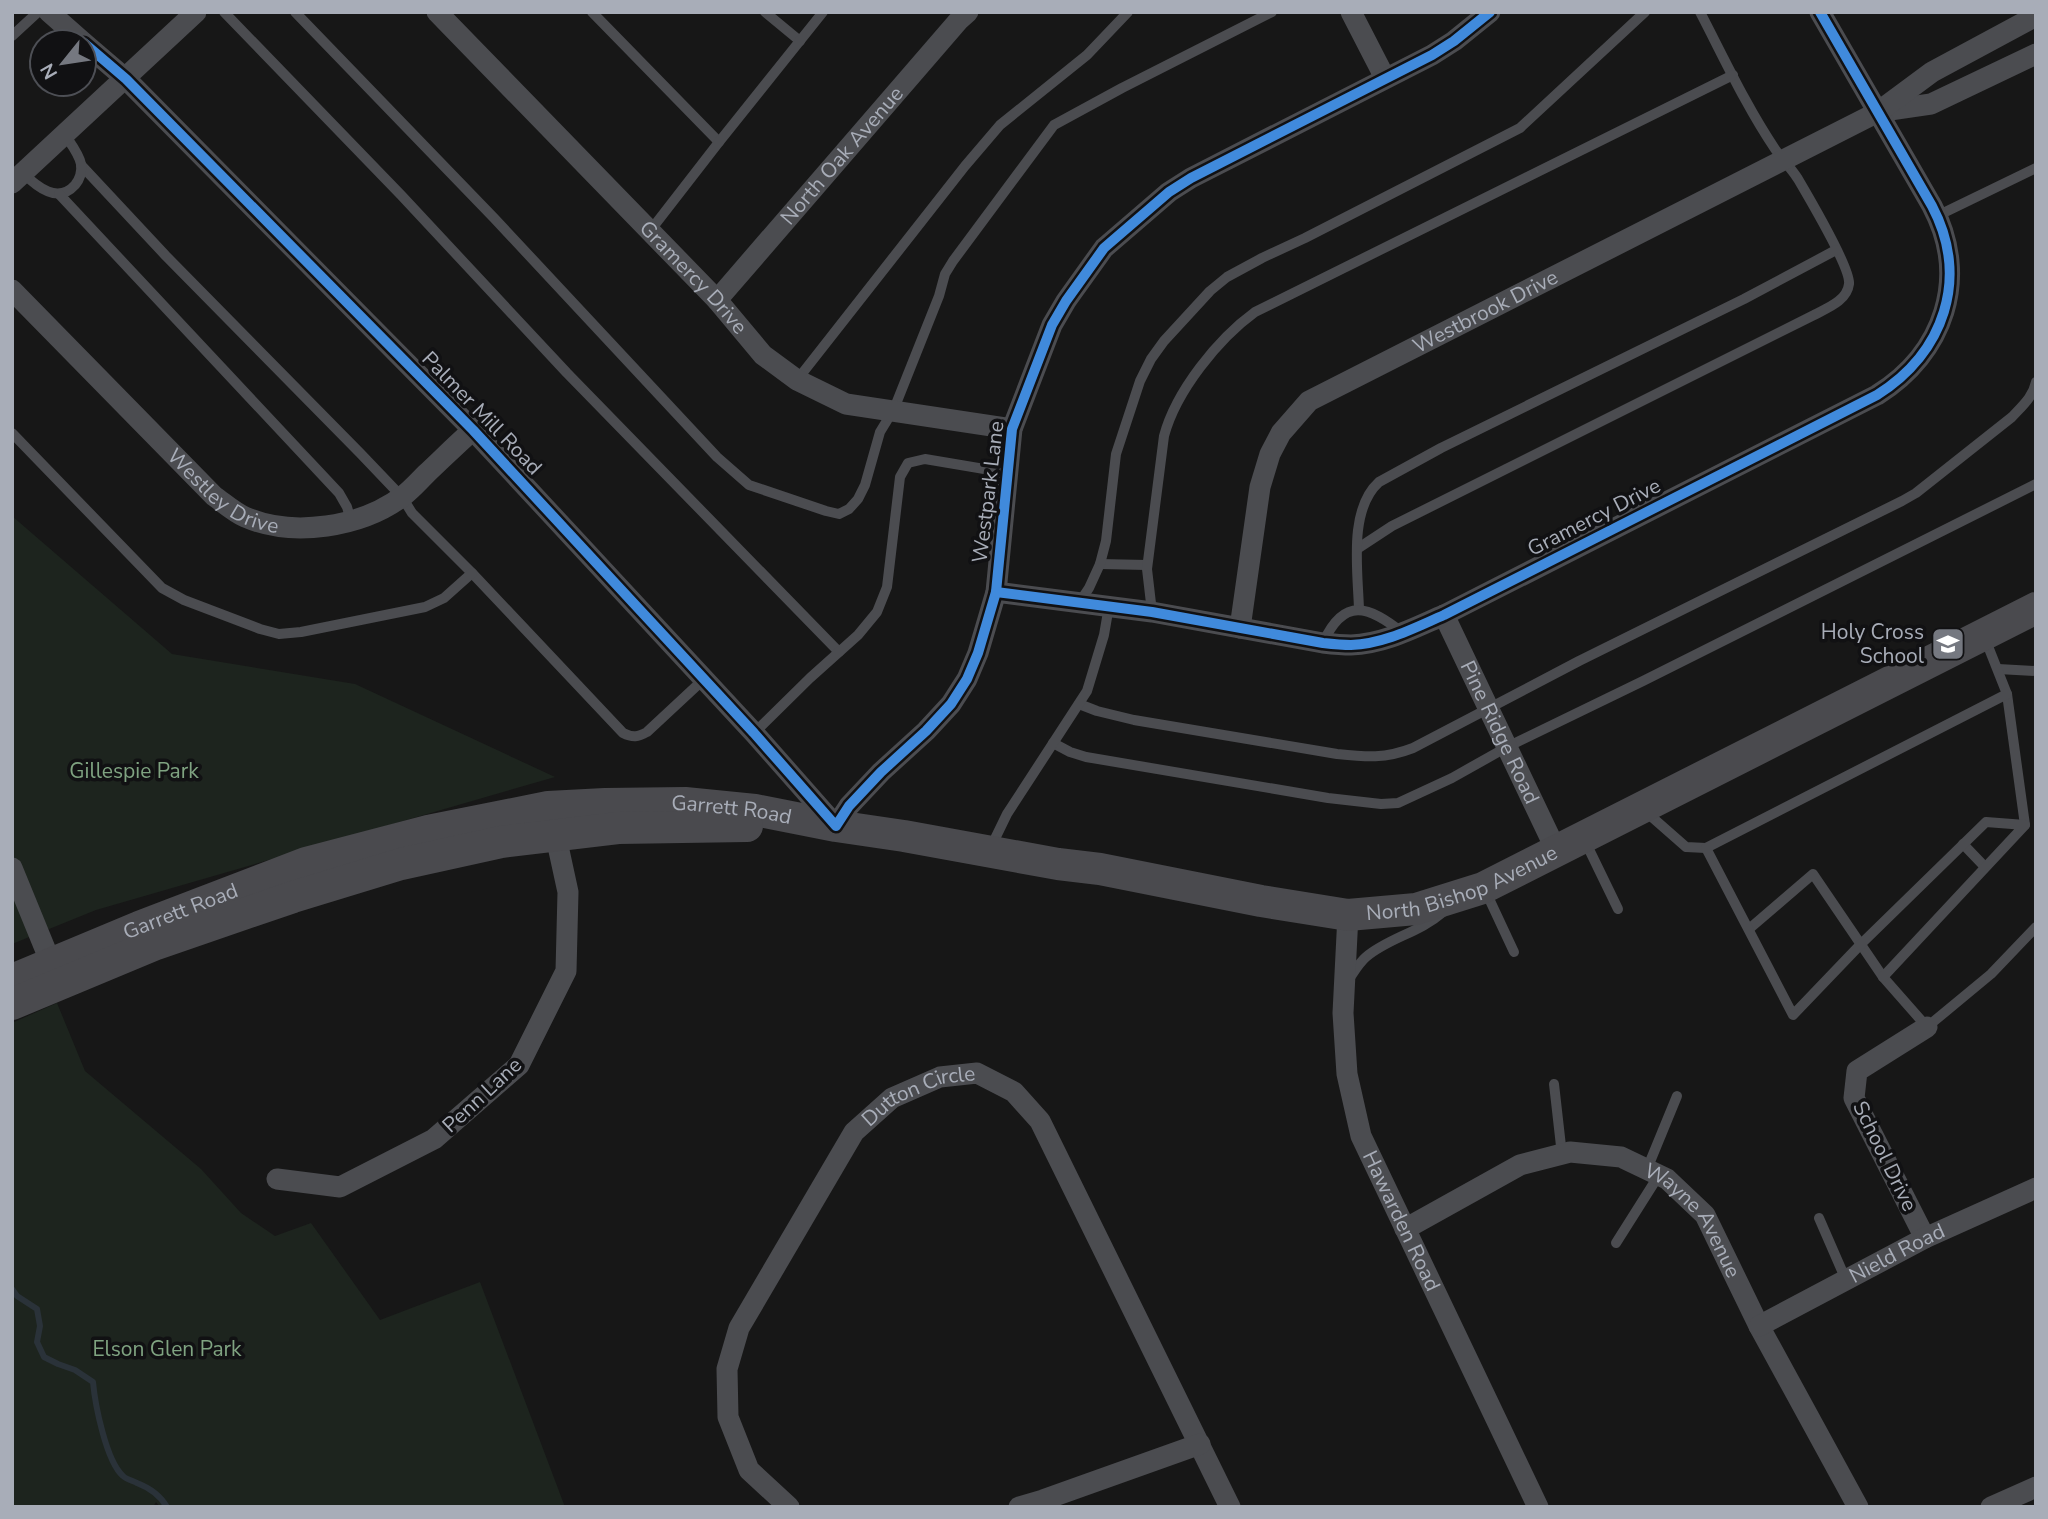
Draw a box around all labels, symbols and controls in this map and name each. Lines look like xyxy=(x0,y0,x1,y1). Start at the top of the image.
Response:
north arrow xyxy=(28,28,98,98)
text: N xyxy=(34,58,64,84)
street label: North Oak Avenue xyxy=(774,80,910,231)
street label: Gramercy Drive xyxy=(633,214,754,340)
street label: Westbrook Drive xyxy=(1408,263,1563,360)
street label: Palmer Mill Road xyxy=(416,345,548,481)
street label: Westpark Lane xyxy=(965,419,1011,565)
street label: Westley Drive xyxy=(161,442,281,540)
street label: Gramercy Drive xyxy=(1523,471,1665,563)
place label: Holy Cross School xyxy=(1821,618,1925,670)
school or university icon: Holy Cross School xyxy=(1929,625,1967,663)
street label: Pine Ridge Road xyxy=(1454,656,1546,809)
park label: Gillespie Park xyxy=(69,757,199,785)
street label: Garrett Road xyxy=(671,789,794,831)
street label: North Bishop Avenue xyxy=(1365,839,1562,927)
street label: Garrett Road xyxy=(119,876,242,946)
street label: Penn Lane xyxy=(436,1051,528,1139)
street label: Dutton Circle xyxy=(855,1059,977,1133)
street label: School Drive xyxy=(1846,1096,1924,1216)
street label: Hawarden Road xyxy=(1356,1146,1447,1296)
street label: Wayne Avenue xyxy=(1640,1156,1747,1282)
street label: Nield Road xyxy=(1844,1217,1949,1290)
park label: Elson Glen Park xyxy=(92,1335,242,1363)

